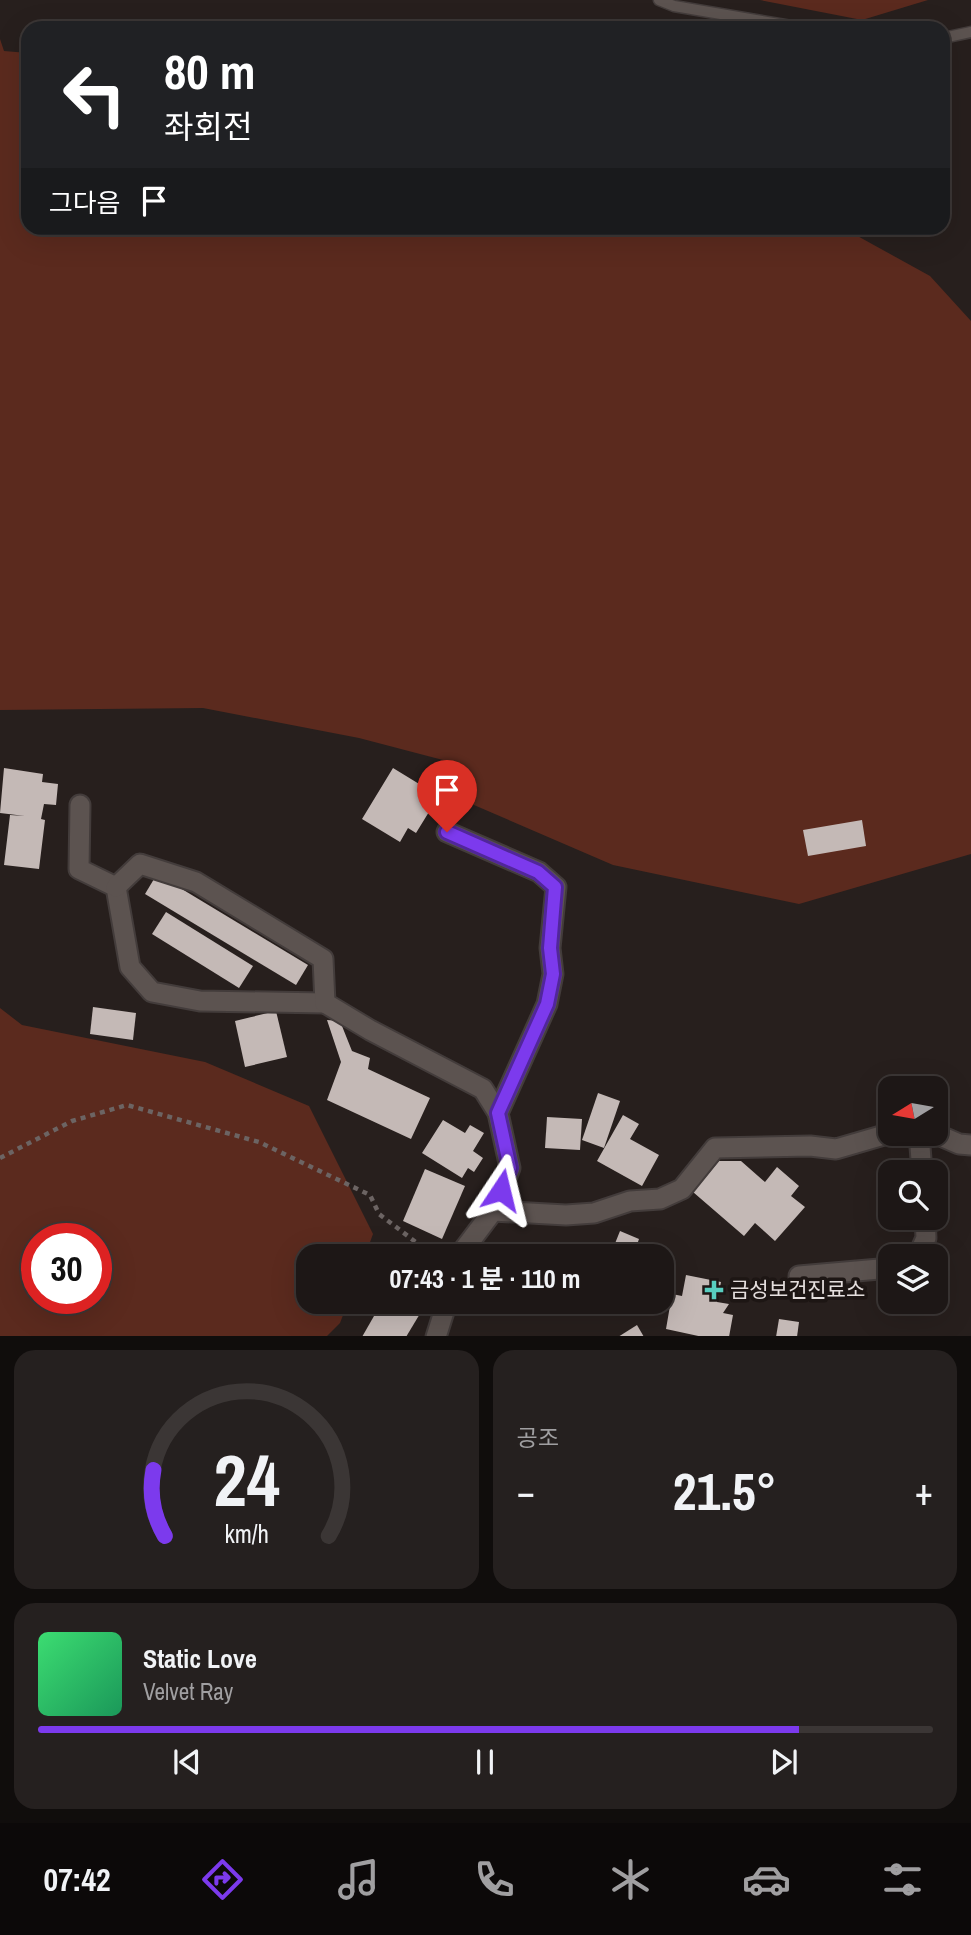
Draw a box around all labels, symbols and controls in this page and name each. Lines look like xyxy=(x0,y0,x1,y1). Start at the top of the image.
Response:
text: 80 m xyxy=(164,38,256,104)
icon: left xyxy=(49,49,140,140)
text: 좌회전 xyxy=(164,105,252,148)
icon: arrive xyxy=(135,182,173,220)
text: 그다음 xyxy=(49,185,121,220)
pin xyxy=(417,760,477,832)
icon: arrive xyxy=(428,771,466,809)
north arrow xyxy=(878,1076,948,1146)
map controls xyxy=(878,1076,948,1314)
position arrow xyxy=(464,1153,538,1227)
button: search xyxy=(878,1160,948,1230)
speed limit sign: 30 xyxy=(21,1223,112,1314)
button: layers xyxy=(878,1244,948,1314)
text: 07:43 · 1 분 · 110 m xyxy=(389,1261,581,1296)
place label: 금성보건진료소 xyxy=(730,1275,865,1304)
marker: 금성보건진료소 xyxy=(704,1280,724,1300)
text: 공조 xyxy=(517,1422,559,1453)
text: 24 xyxy=(213,1431,279,1529)
text: 21.5° xyxy=(673,1456,777,1526)
text: − xyxy=(517,1466,535,1517)
text: + xyxy=(915,1466,933,1517)
text: km/h xyxy=(224,1516,268,1550)
text: Static Love xyxy=(143,1641,257,1676)
text: Velvet Ray xyxy=(143,1676,233,1707)
icon: previous xyxy=(168,1743,206,1781)
icon: pause xyxy=(466,1743,504,1781)
icon: next xyxy=(765,1743,803,1781)
icon: directions xyxy=(198,1855,247,1904)
icon: music xyxy=(334,1855,383,1904)
icon: phone xyxy=(470,1855,519,1904)
icon: climate xyxy=(606,1855,655,1904)
icon: car xyxy=(742,1855,791,1904)
icon: filters xyxy=(878,1855,927,1904)
text: 07:42 xyxy=(44,1858,111,1901)

